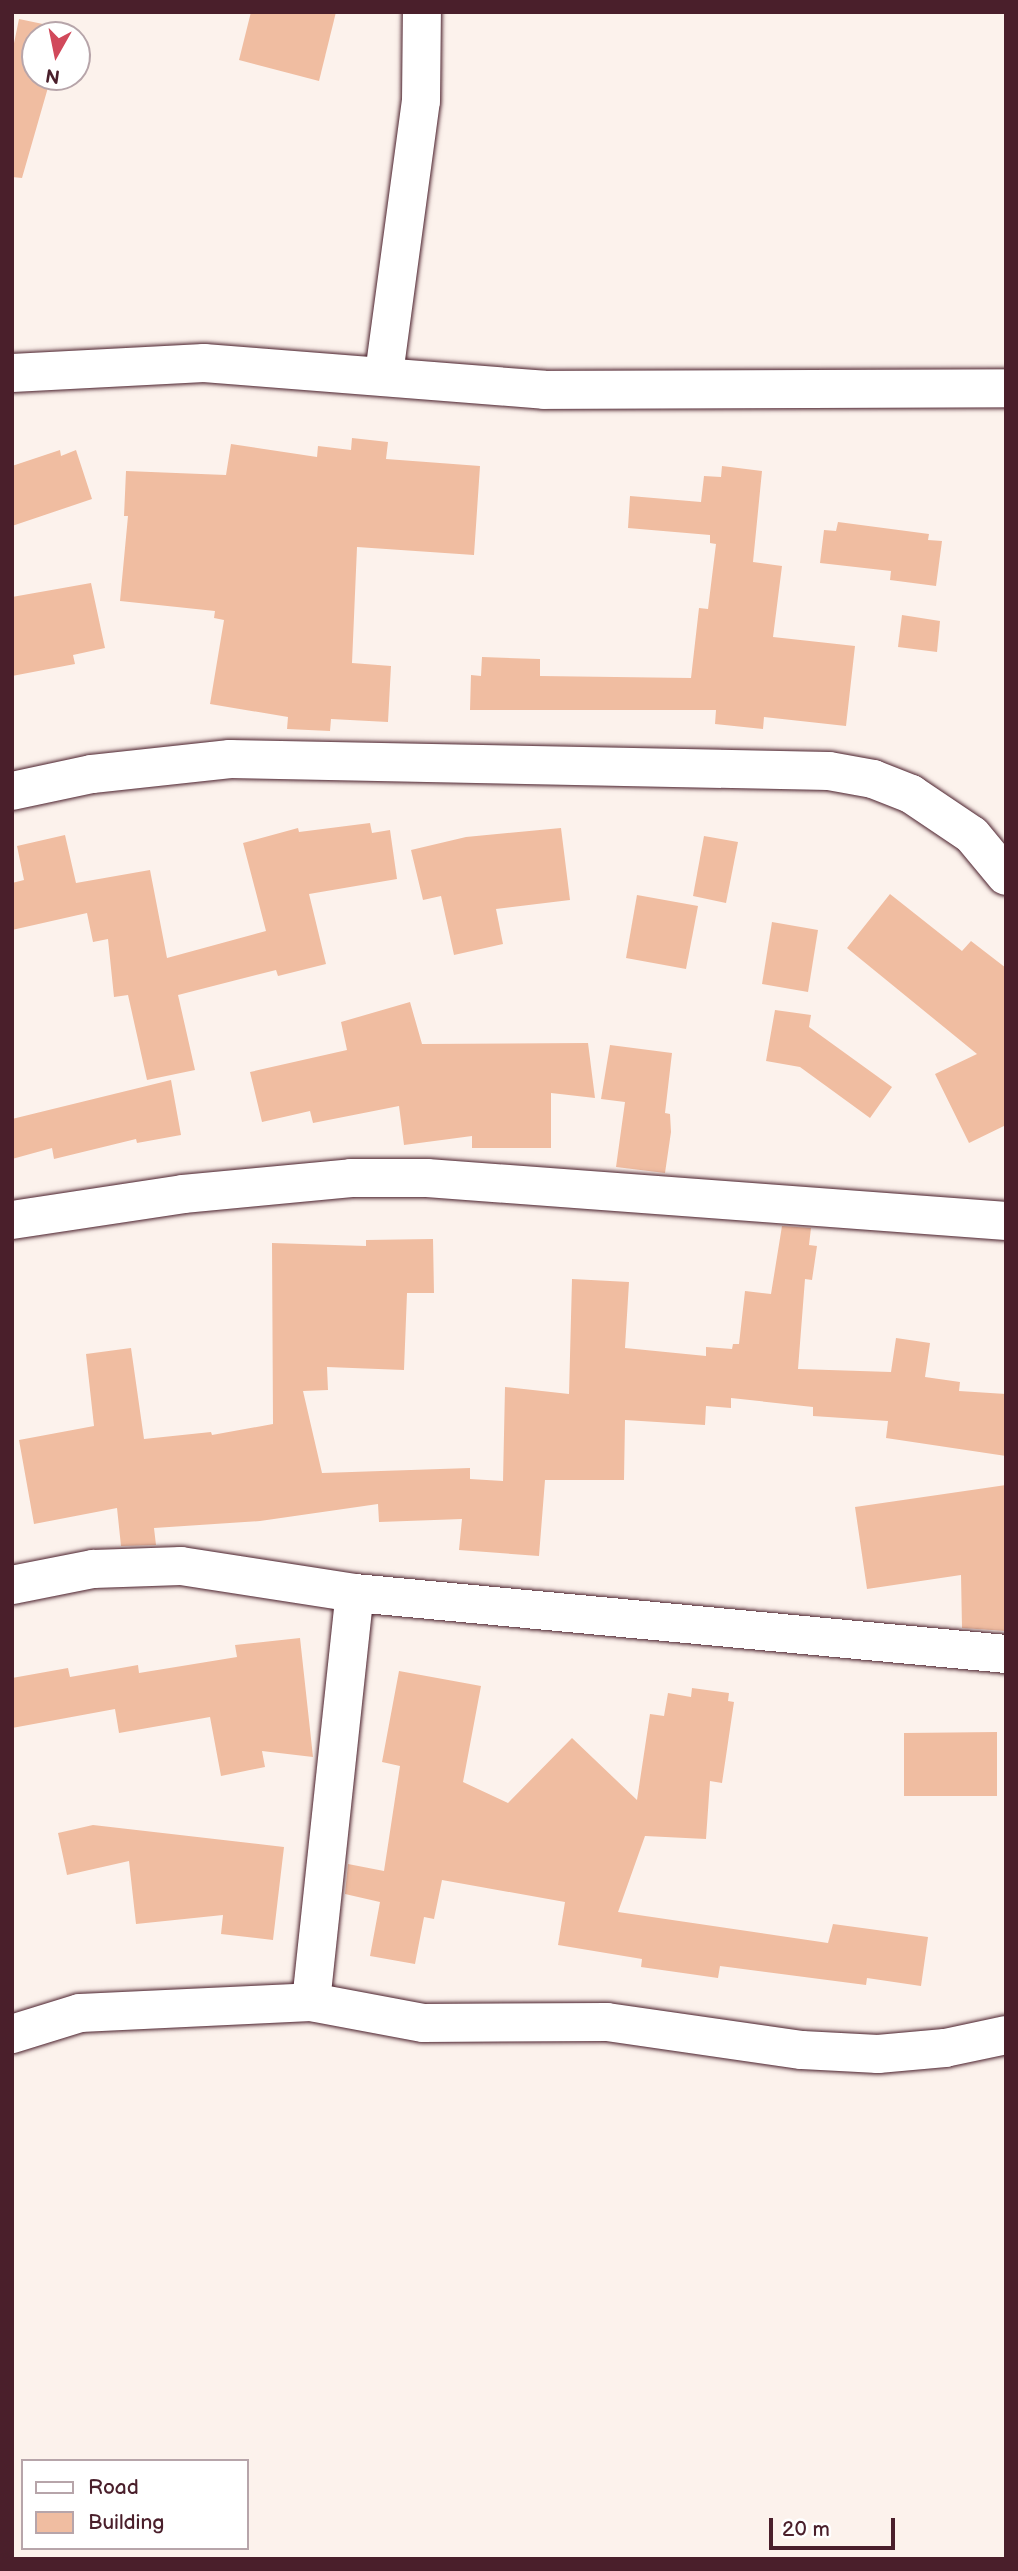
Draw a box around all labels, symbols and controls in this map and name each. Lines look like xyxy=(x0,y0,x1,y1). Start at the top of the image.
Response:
north arrow xyxy=(21,21,91,91)
text: N xyxy=(44,63,62,88)
legend xyxy=(21,2459,248,2550)
text: Road xyxy=(88,2475,139,2500)
scale bar xyxy=(773,2504,899,2548)
text: Building xyxy=(88,2510,164,2535)
text: 20 m xyxy=(782,2517,830,2542)

